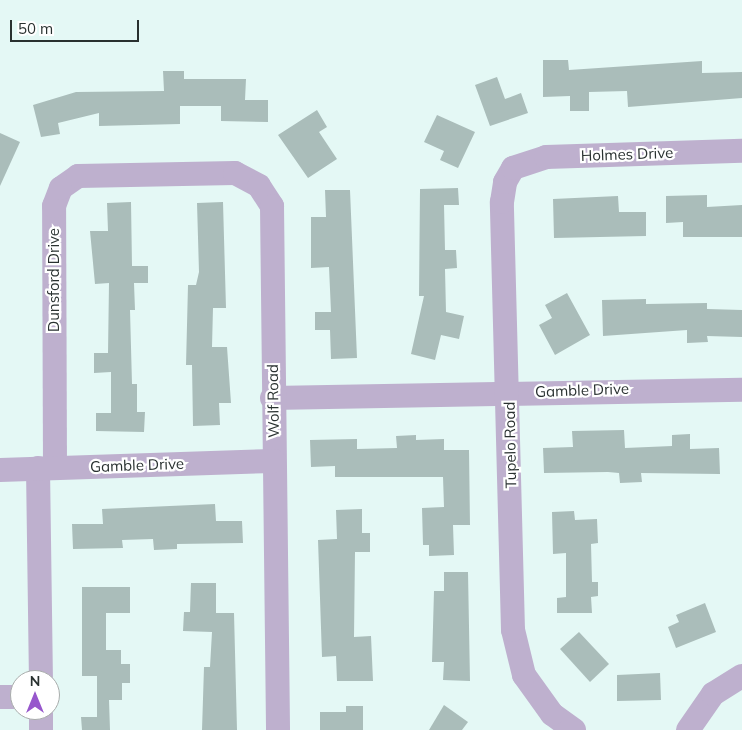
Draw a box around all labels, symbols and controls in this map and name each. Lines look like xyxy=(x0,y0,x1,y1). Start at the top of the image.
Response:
scale bar xyxy=(12,10,141,42)
text: 50 m xyxy=(18,19,53,38)
street label: Holmes Drive xyxy=(580,143,674,165)
street label: Dunsford Drive xyxy=(45,228,63,332)
street label: Wolf Road xyxy=(263,364,283,438)
street label: Gamble Drive xyxy=(535,379,629,401)
street label: Tupelo Road xyxy=(500,402,520,488)
street label: Gamble Drive xyxy=(90,454,184,476)
north arrow xyxy=(10,670,60,720)
text: N xyxy=(30,672,40,690)

